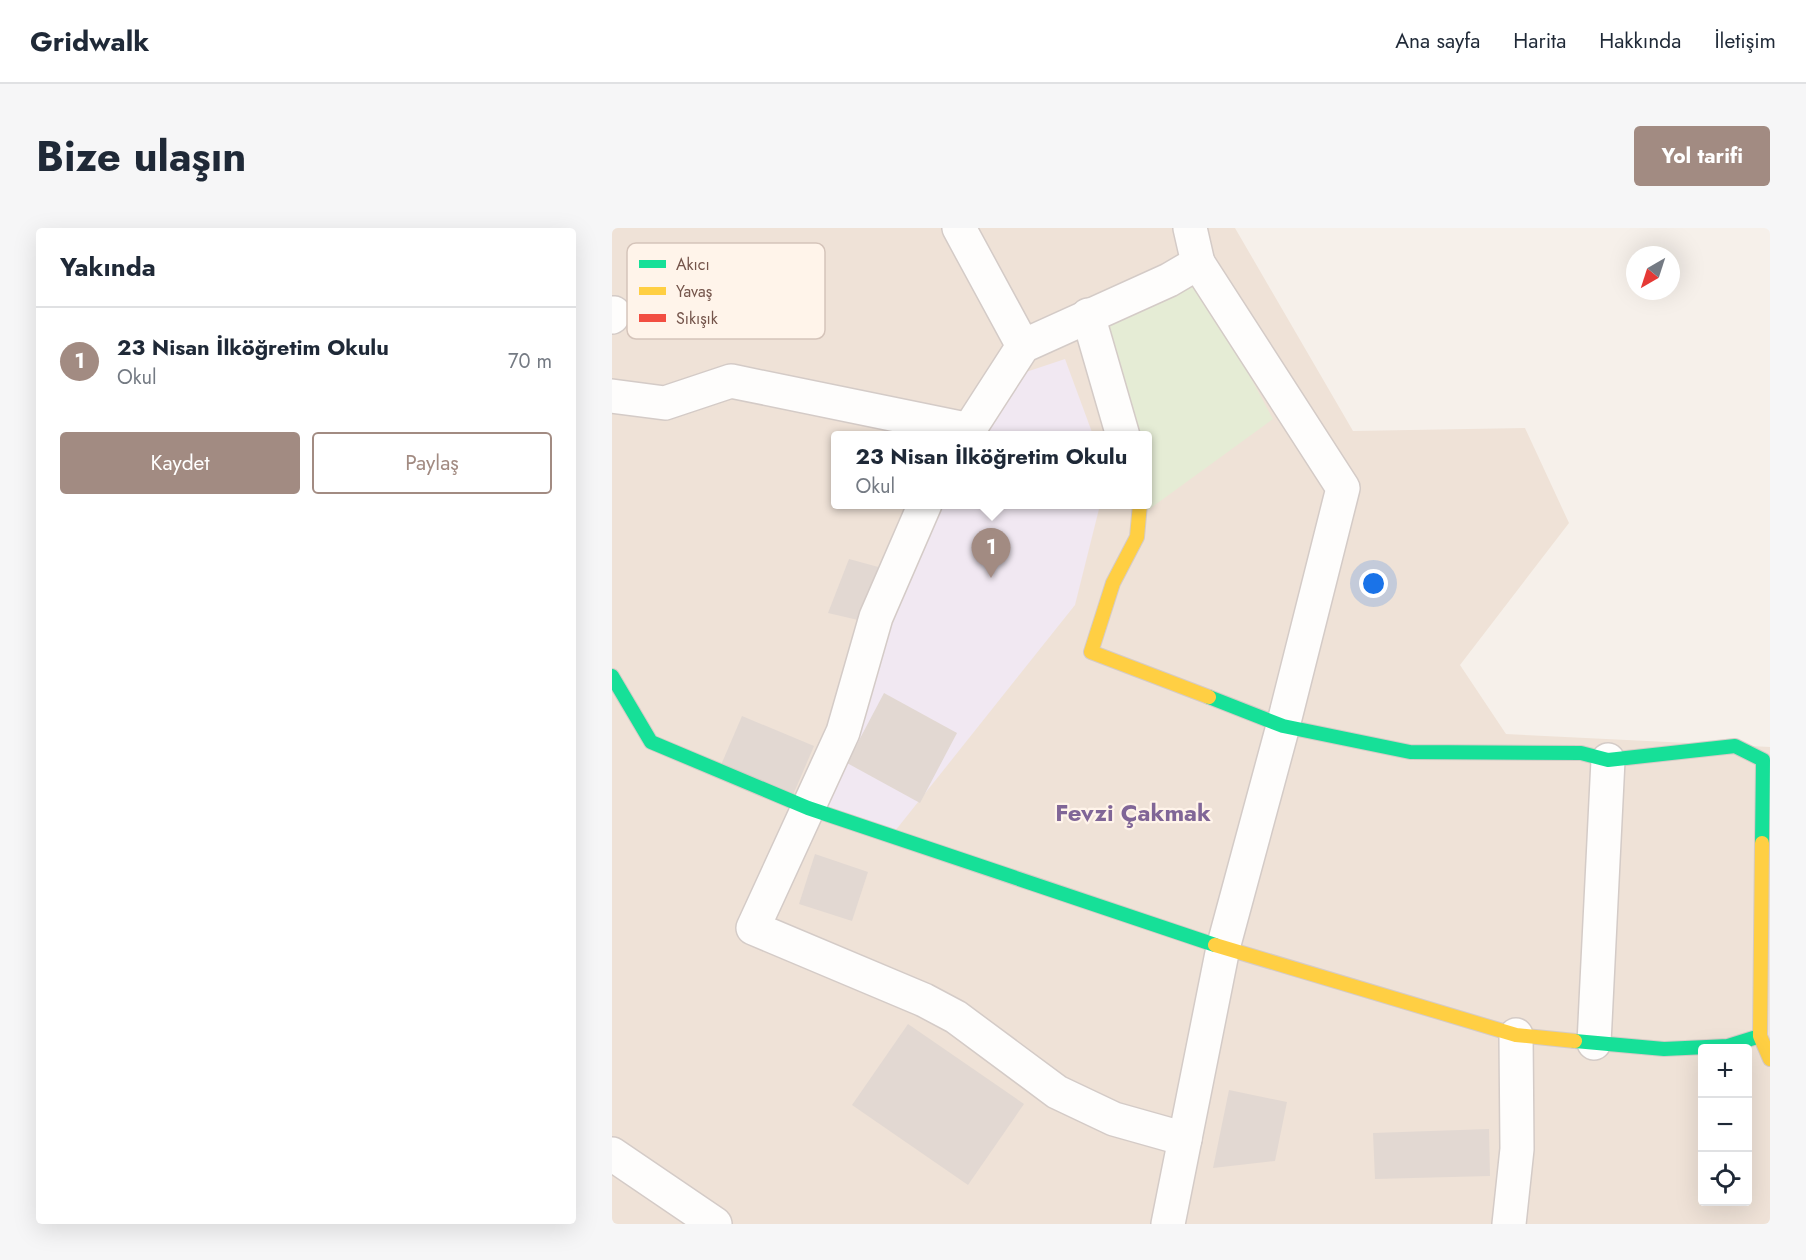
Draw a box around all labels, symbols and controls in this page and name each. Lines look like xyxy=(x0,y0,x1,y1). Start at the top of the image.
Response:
text: Gridwalk xyxy=(30,21,149,62)
text: Ana sayfa xyxy=(1395,26,1480,56)
text: Harita xyxy=(1513,26,1566,56)
text: Hakkında xyxy=(1599,26,1681,56)
text: İletişim xyxy=(1714,26,1776,56)
text: Bize ulaşın xyxy=(36,126,246,187)
button: Yol tarifi xyxy=(1634,126,1770,186)
legend xyxy=(627,243,825,339)
north arrow xyxy=(1626,246,1680,300)
text: Yakında xyxy=(60,248,156,286)
text: Akıcı xyxy=(676,253,710,276)
text: Yavaş xyxy=(676,280,712,303)
text: Sıkışık xyxy=(676,307,719,330)
text: 23 Nisan İlköğretim Okulu xyxy=(117,331,389,363)
text: 1 xyxy=(74,347,85,376)
text: 70 m xyxy=(508,347,552,376)
text: Okul xyxy=(117,363,157,392)
popup xyxy=(831,431,1152,509)
button: Kaydet xyxy=(60,432,300,494)
button: Paylaş xyxy=(312,432,552,494)
text: 23 Nisan İlköğretim Okulu xyxy=(856,440,1127,472)
text: Okul xyxy=(856,472,895,501)
pin: 1 xyxy=(972,528,1010,578)
your location xyxy=(1359,569,1388,598)
district label: Fevzi Çakmak xyxy=(1055,795,1211,830)
map controls xyxy=(1698,1044,1752,1206)
button: + xyxy=(1698,1044,1752,1098)
button: − xyxy=(1698,1098,1752,1152)
button: locate xyxy=(1698,1152,1752,1206)

